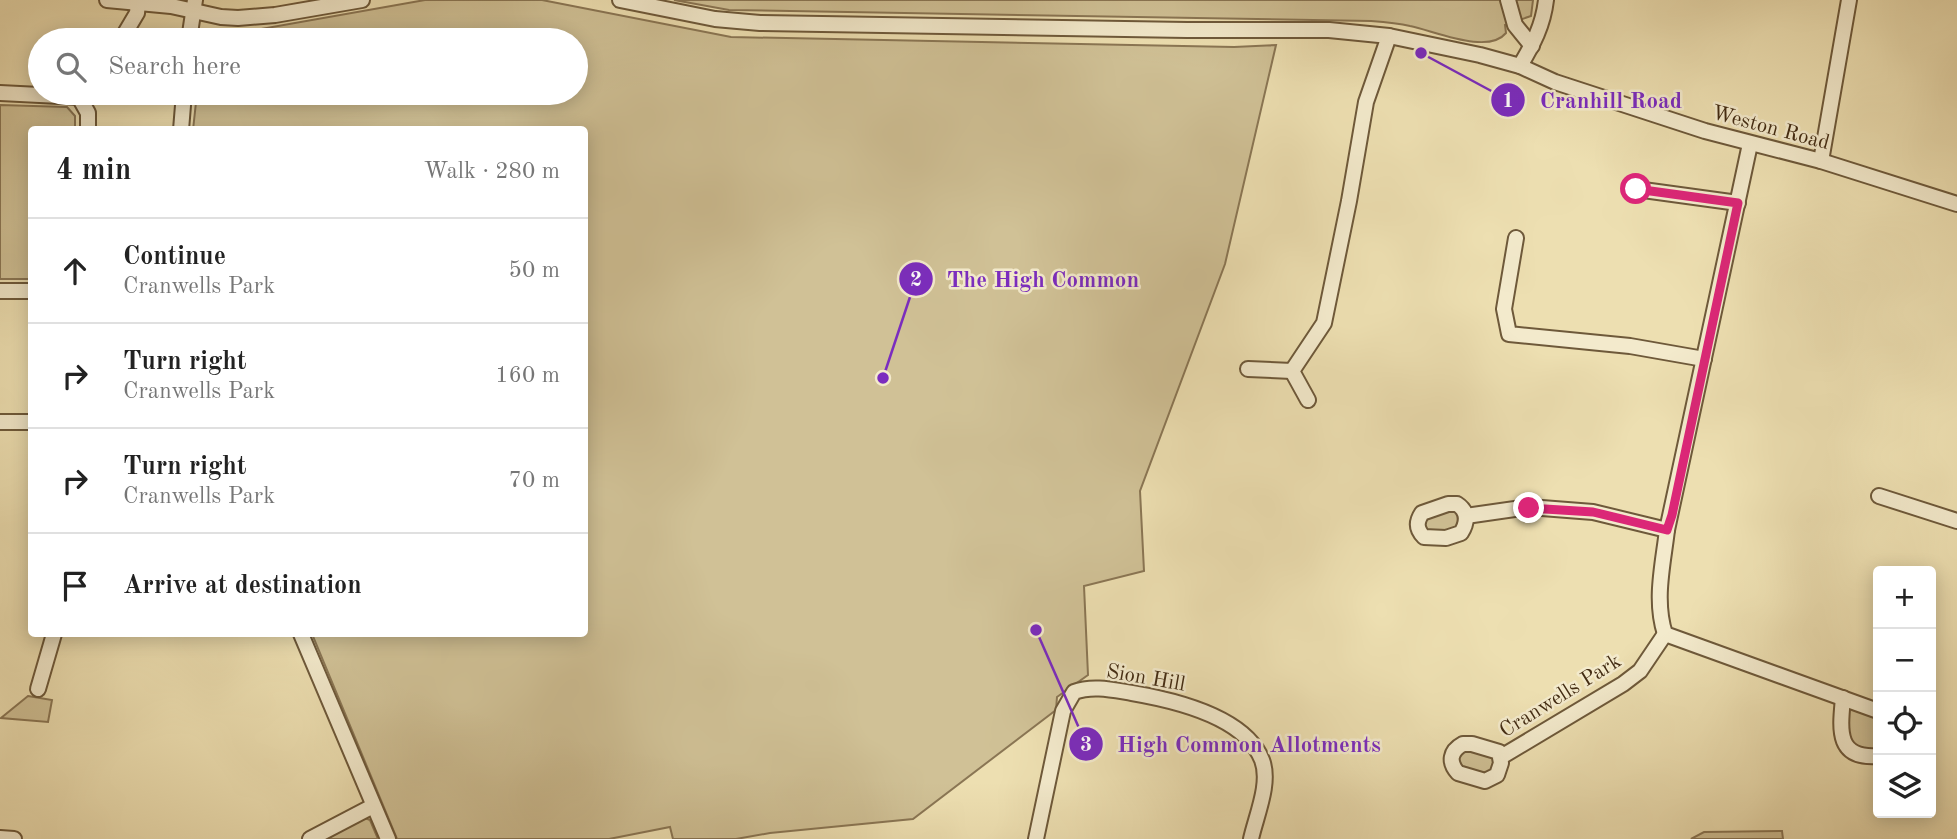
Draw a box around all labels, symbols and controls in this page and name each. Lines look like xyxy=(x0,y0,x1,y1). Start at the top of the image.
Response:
search box xyxy=(28,28,588,105)
icon: search xyxy=(52,48,90,86)
text: Search here xyxy=(108,54,241,80)
callout: Cranhill Road xyxy=(1491,78,1696,122)
text: Cranhill Road xyxy=(1540,90,1682,113)
text: 1 xyxy=(1502,91,1514,112)
street label: Weston Road xyxy=(1709,103,1832,154)
text: 4 min xyxy=(56,156,131,186)
text: Walk · 280 m xyxy=(424,160,560,183)
route start xyxy=(1620,173,1651,204)
text: Continue xyxy=(123,244,226,270)
icon: ahead xyxy=(56,252,94,290)
callout: The High Common xyxy=(898,257,1153,301)
text: 50 m xyxy=(509,259,560,282)
text: The High Common xyxy=(947,269,1139,292)
text: 2 xyxy=(910,270,922,291)
text: Cranwells Park xyxy=(123,275,275,298)
text: Turn right xyxy=(123,349,246,375)
icon: right xyxy=(56,357,94,395)
text: 160 m xyxy=(495,364,560,387)
text: Cranwells Park xyxy=(123,380,275,403)
text: Turn right xyxy=(123,454,246,480)
icon: right xyxy=(56,462,94,500)
text: 70 m xyxy=(509,469,560,492)
text: Cranwells Park xyxy=(123,485,275,508)
route end xyxy=(1513,492,1544,523)
map controls xyxy=(1873,566,1936,818)
button: + xyxy=(1873,566,1936,629)
icon: arrive xyxy=(56,567,94,605)
text: Arrive at destination xyxy=(123,573,362,599)
button: − xyxy=(1873,629,1936,692)
street label: Cranwells Park xyxy=(1496,651,1625,742)
street label: Sion Hill xyxy=(1105,661,1187,696)
button: locate xyxy=(1873,692,1936,755)
callout: High Common Allotments xyxy=(1068,722,1395,766)
text: High Common Allotments xyxy=(1117,734,1381,757)
text: 3 xyxy=(1080,735,1092,756)
button: layers xyxy=(1873,755,1936,818)

